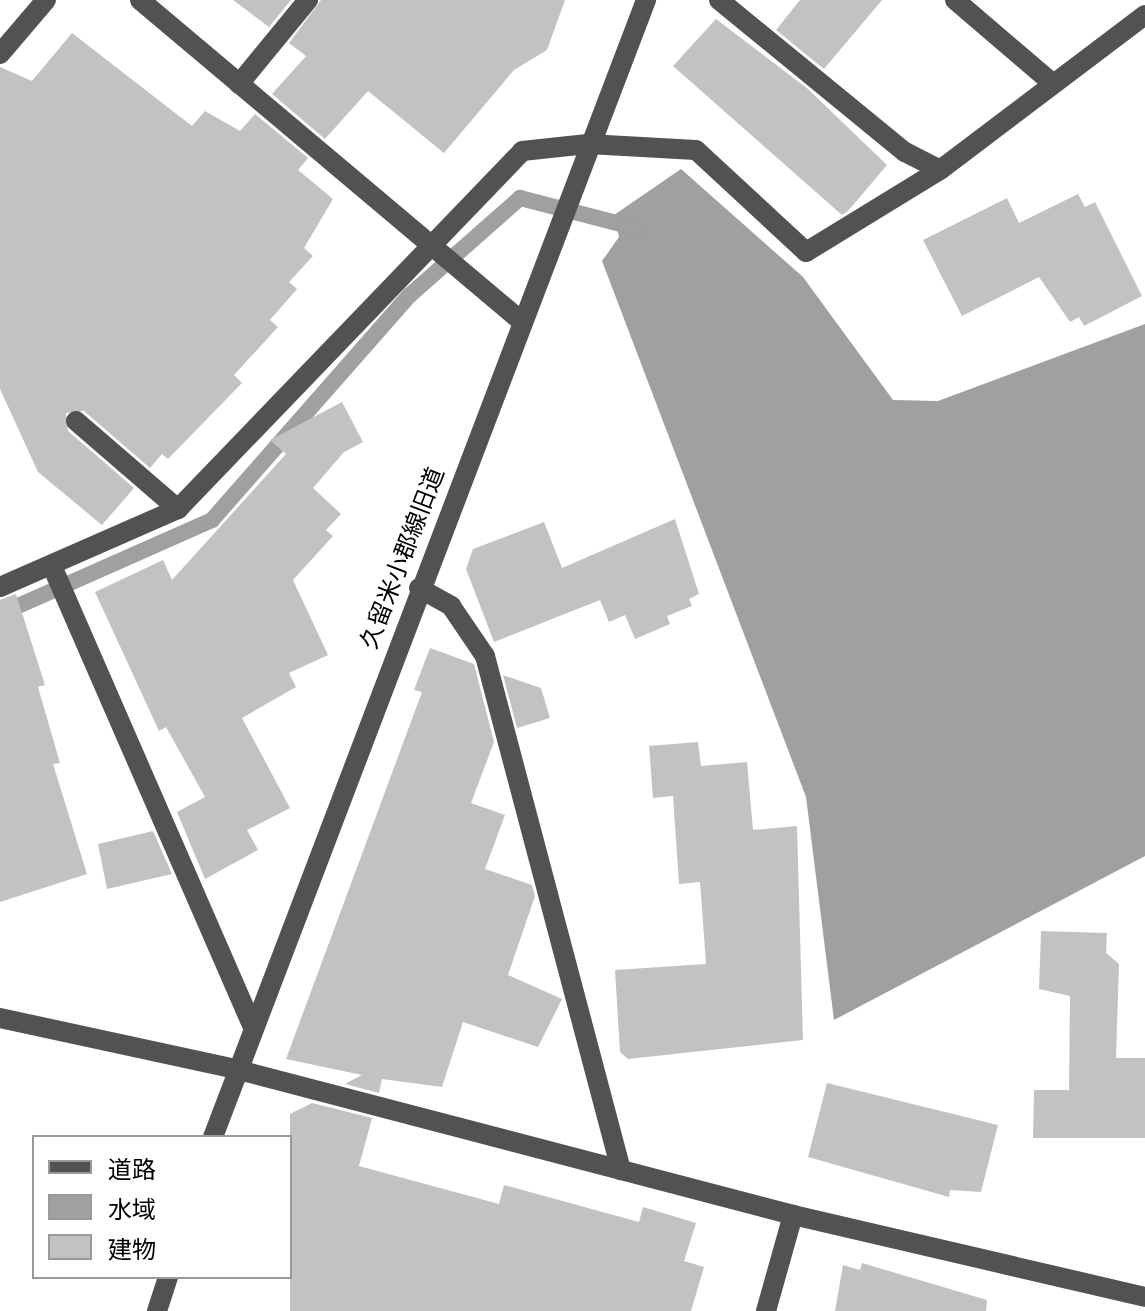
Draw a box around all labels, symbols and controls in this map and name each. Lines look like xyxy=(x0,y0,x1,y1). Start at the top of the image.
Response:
street label: 久留米小郡線旧道 xyxy=(354,463,450,653)
legend xyxy=(32,1135,292,1279)
text: 道路 xyxy=(108,1154,156,1185)
text: 水域 xyxy=(108,1194,156,1225)
text: 建物 xyxy=(108,1234,156,1265)

